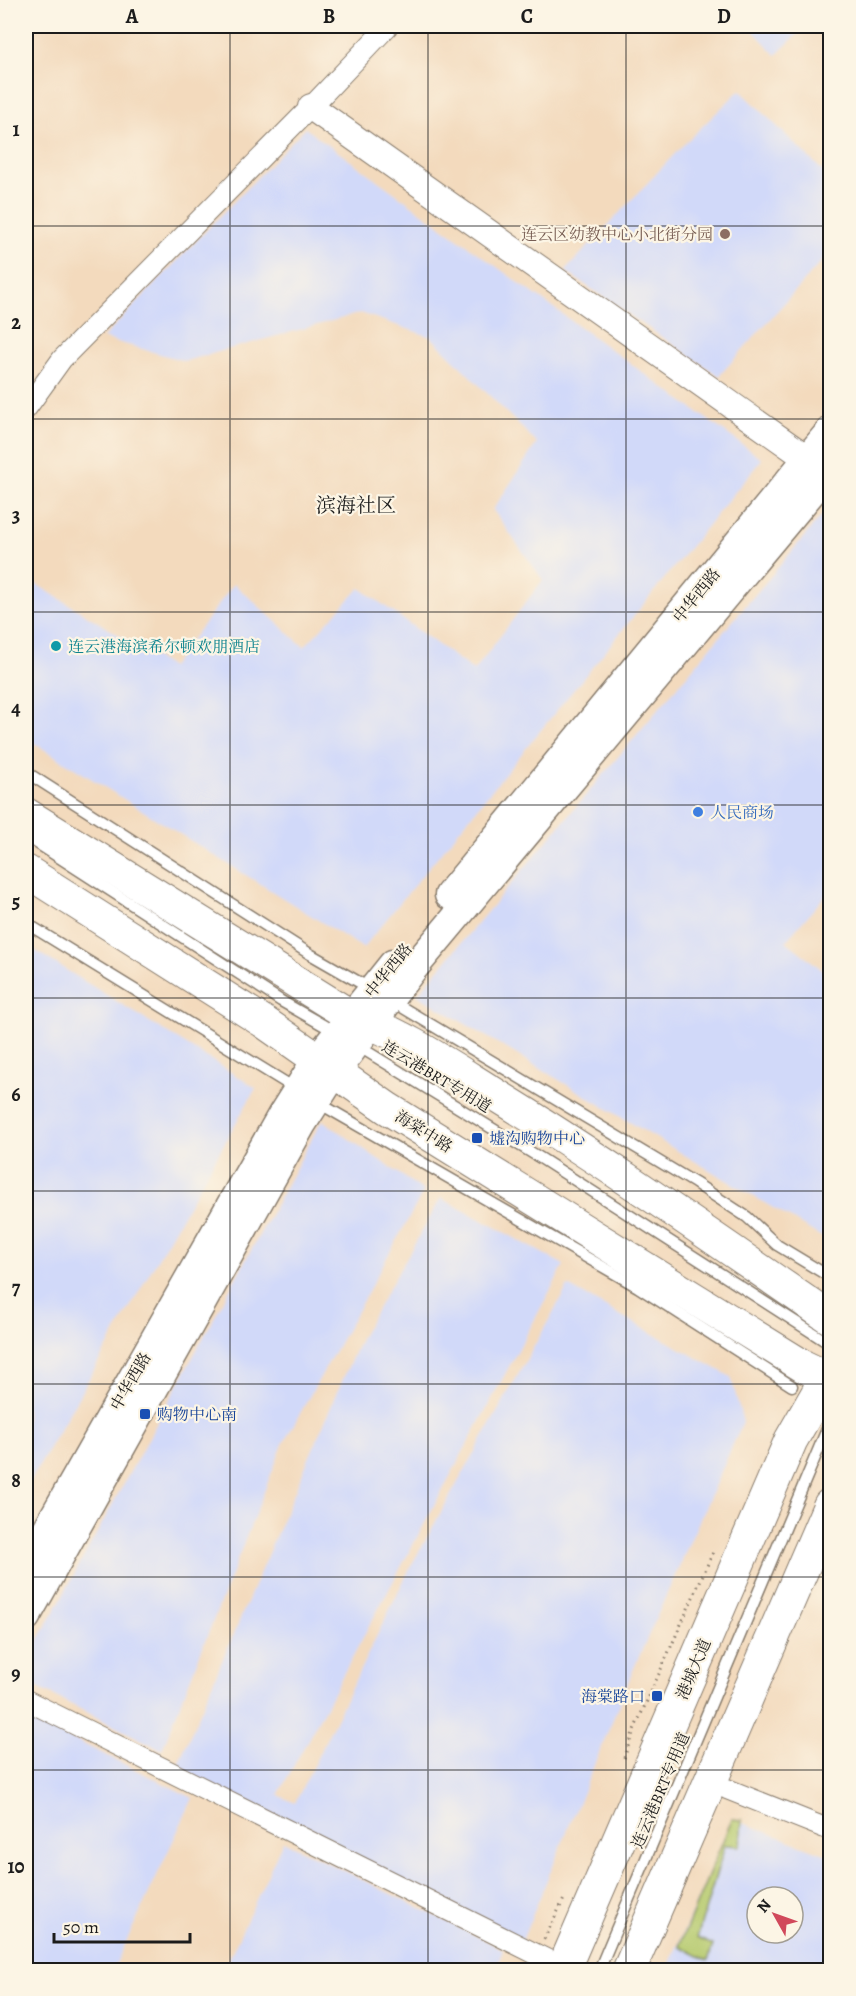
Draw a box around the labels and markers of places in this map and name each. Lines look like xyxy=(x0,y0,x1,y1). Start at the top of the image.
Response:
place label: 连云区幼教中心小北街分园 xyxy=(521,224,713,246)
marker: 连云区幼教中心小北街分园 xyxy=(718,227,732,241)
place label: 连云港海滨希尔顿欢朋酒店 xyxy=(68,636,260,658)
marker: 连云港海滨希尔顿欢朋酒店 xyxy=(49,639,63,653)
place label: 人民商场 xyxy=(710,802,774,824)
marker: 人民商场 xyxy=(691,805,705,819)
place label: 墟沟购物中心 xyxy=(489,1128,585,1150)
marker: 墟沟购物中心 xyxy=(470,1131,484,1145)
place label: 购物中心南 xyxy=(157,1404,237,1426)
marker: 购物中心南 xyxy=(138,1407,152,1421)
place label: 海棠路口 xyxy=(581,1686,645,1708)
marker: 海棠路口 xyxy=(650,1689,664,1703)

